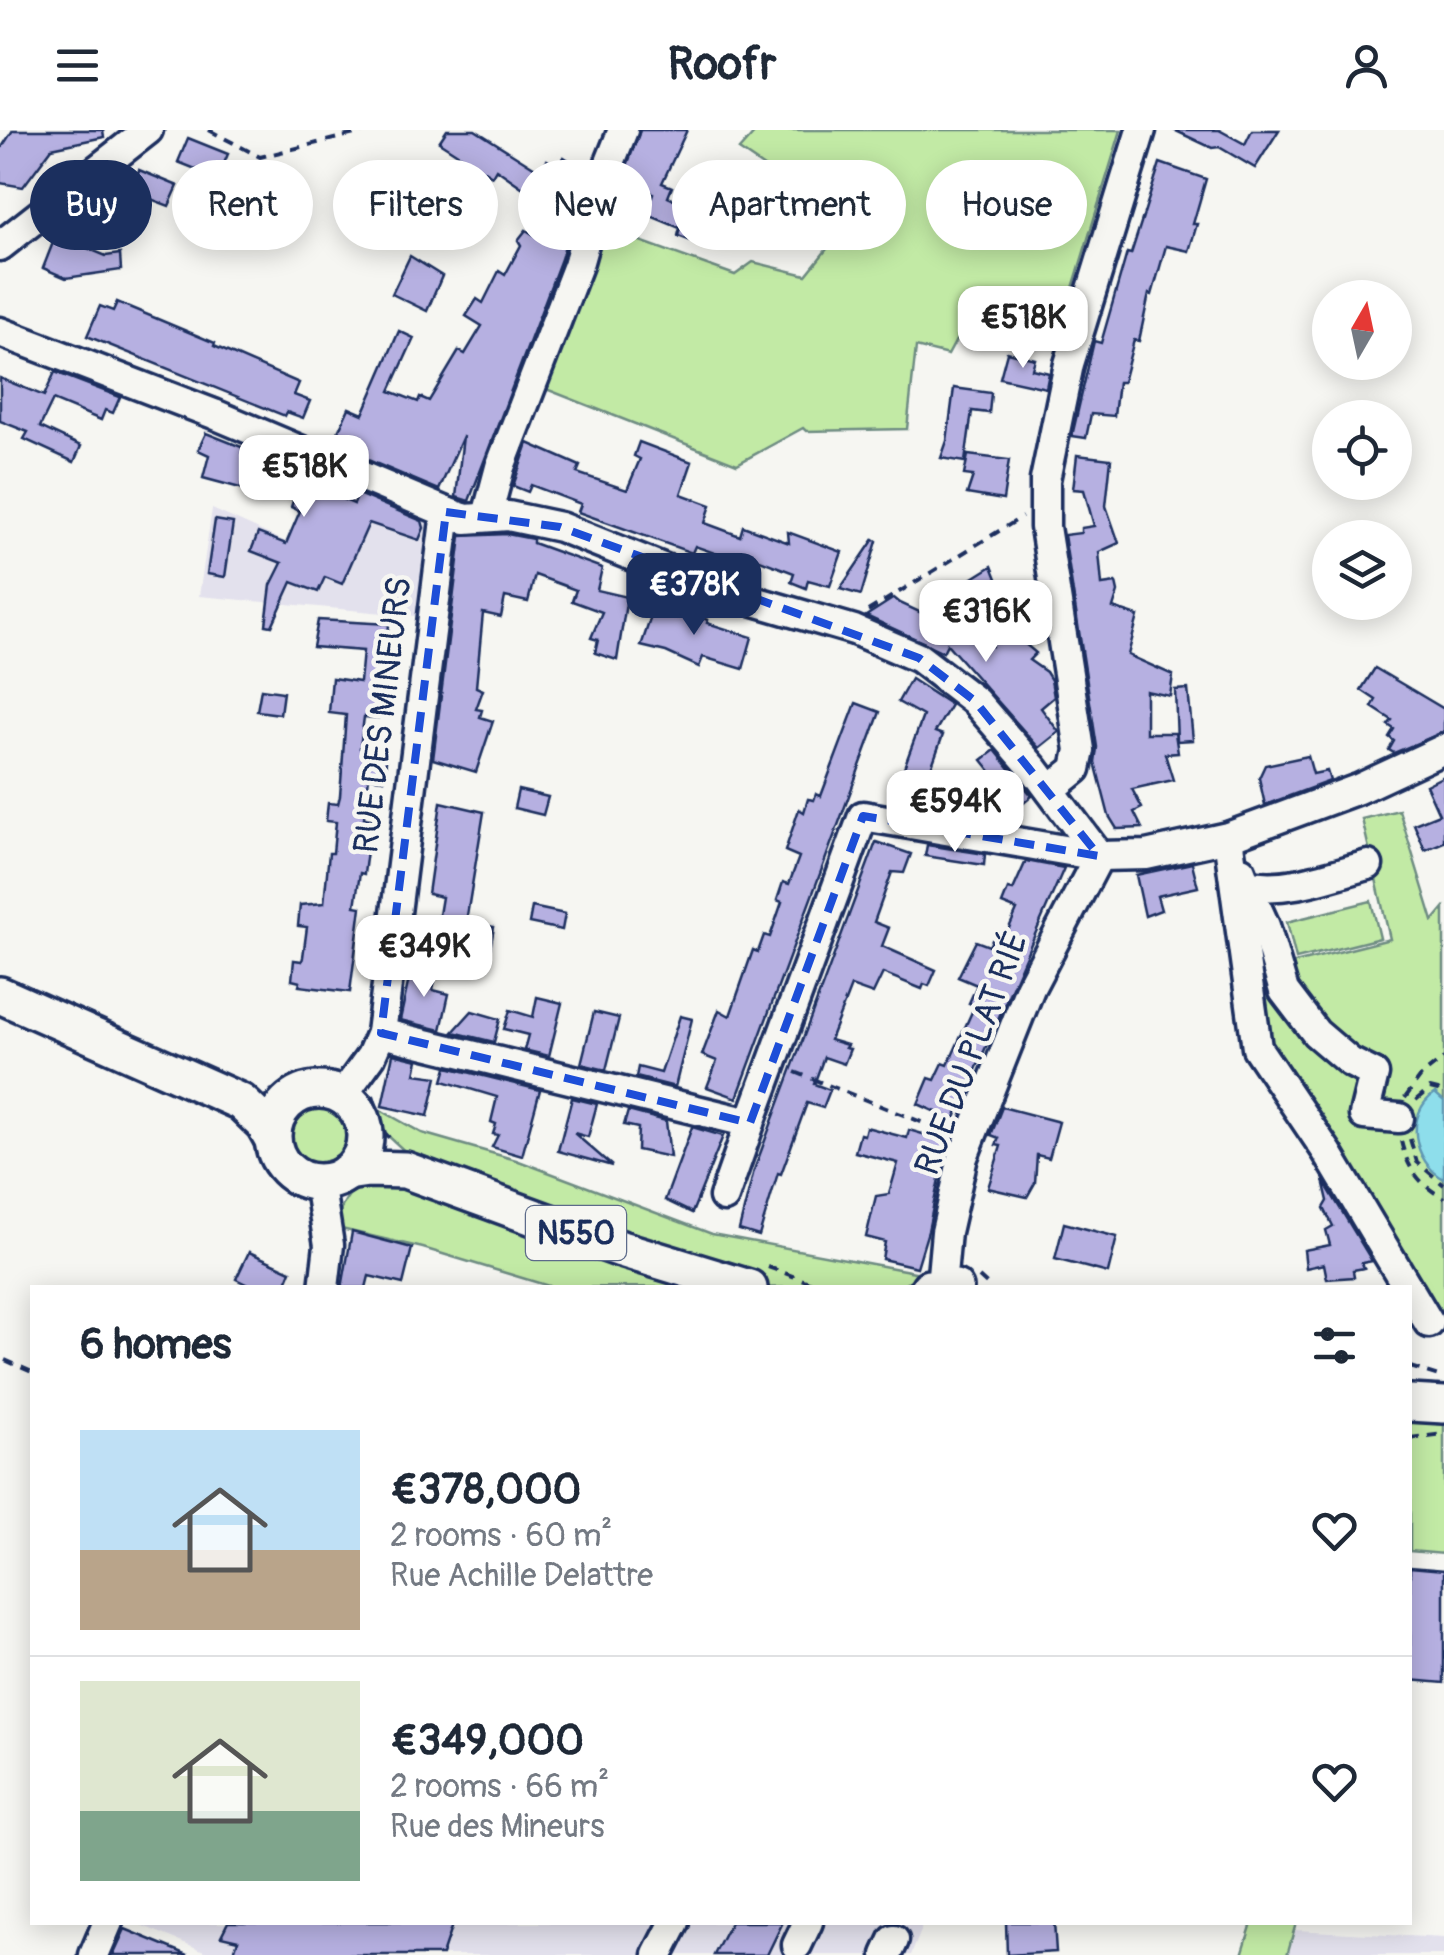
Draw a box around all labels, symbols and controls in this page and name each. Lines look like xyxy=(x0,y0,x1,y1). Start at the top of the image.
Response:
text: Roofr xyxy=(668,37,776,93)
icon: menu xyxy=(50,38,105,93)
icon: person xyxy=(1339,38,1394,93)
chip: Buy xyxy=(30,160,152,250)
chip: Rent xyxy=(172,160,313,250)
chip: Filters xyxy=(333,160,498,250)
chip: New xyxy=(518,160,652,250)
chip: Apartment xyxy=(672,160,906,250)
chip: House xyxy=(926,160,1087,250)
north arrow xyxy=(1312,280,1412,380)
map controls xyxy=(1312,280,1412,620)
pin: €518K xyxy=(953,286,1093,371)
text: €518K xyxy=(980,298,1066,338)
button: locate xyxy=(1312,400,1412,500)
pin: €518K xyxy=(234,435,374,520)
text: €518K xyxy=(261,447,347,487)
button: layers xyxy=(1312,520,1412,620)
pin: €378K xyxy=(624,553,764,638)
text: €378K xyxy=(648,565,740,605)
street label: RUE DES MINEURS xyxy=(344,574,422,856)
pin: €316K xyxy=(916,580,1056,665)
text: €316K xyxy=(941,592,1031,632)
pin: €594K xyxy=(885,770,1025,855)
text: €594K xyxy=(909,782,1001,822)
pin: €349K xyxy=(354,915,494,1000)
street label: RUE DU PLAT RIÉ xyxy=(905,925,1039,1182)
text: €349K xyxy=(377,927,471,967)
road number: N550 xyxy=(526,1206,626,1260)
icon: filters xyxy=(1307,1318,1362,1373)
text: 6 homes xyxy=(80,1319,231,1371)
text: €378,000 xyxy=(390,1464,581,1516)
icon: home xyxy=(160,1470,280,1590)
icon: heart xyxy=(1307,1503,1362,1558)
text: 2 rooms · 60 m² xyxy=(390,1516,612,1556)
text: Rue Achille Delattre xyxy=(390,1556,653,1596)
text: €349,000 xyxy=(390,1715,584,1767)
icon: home xyxy=(160,1721,280,1841)
icon: heart xyxy=(1307,1754,1362,1809)
text: 2 rooms · 66 m² xyxy=(390,1767,609,1807)
text: Rue des Mineurs xyxy=(390,1807,605,1847)

